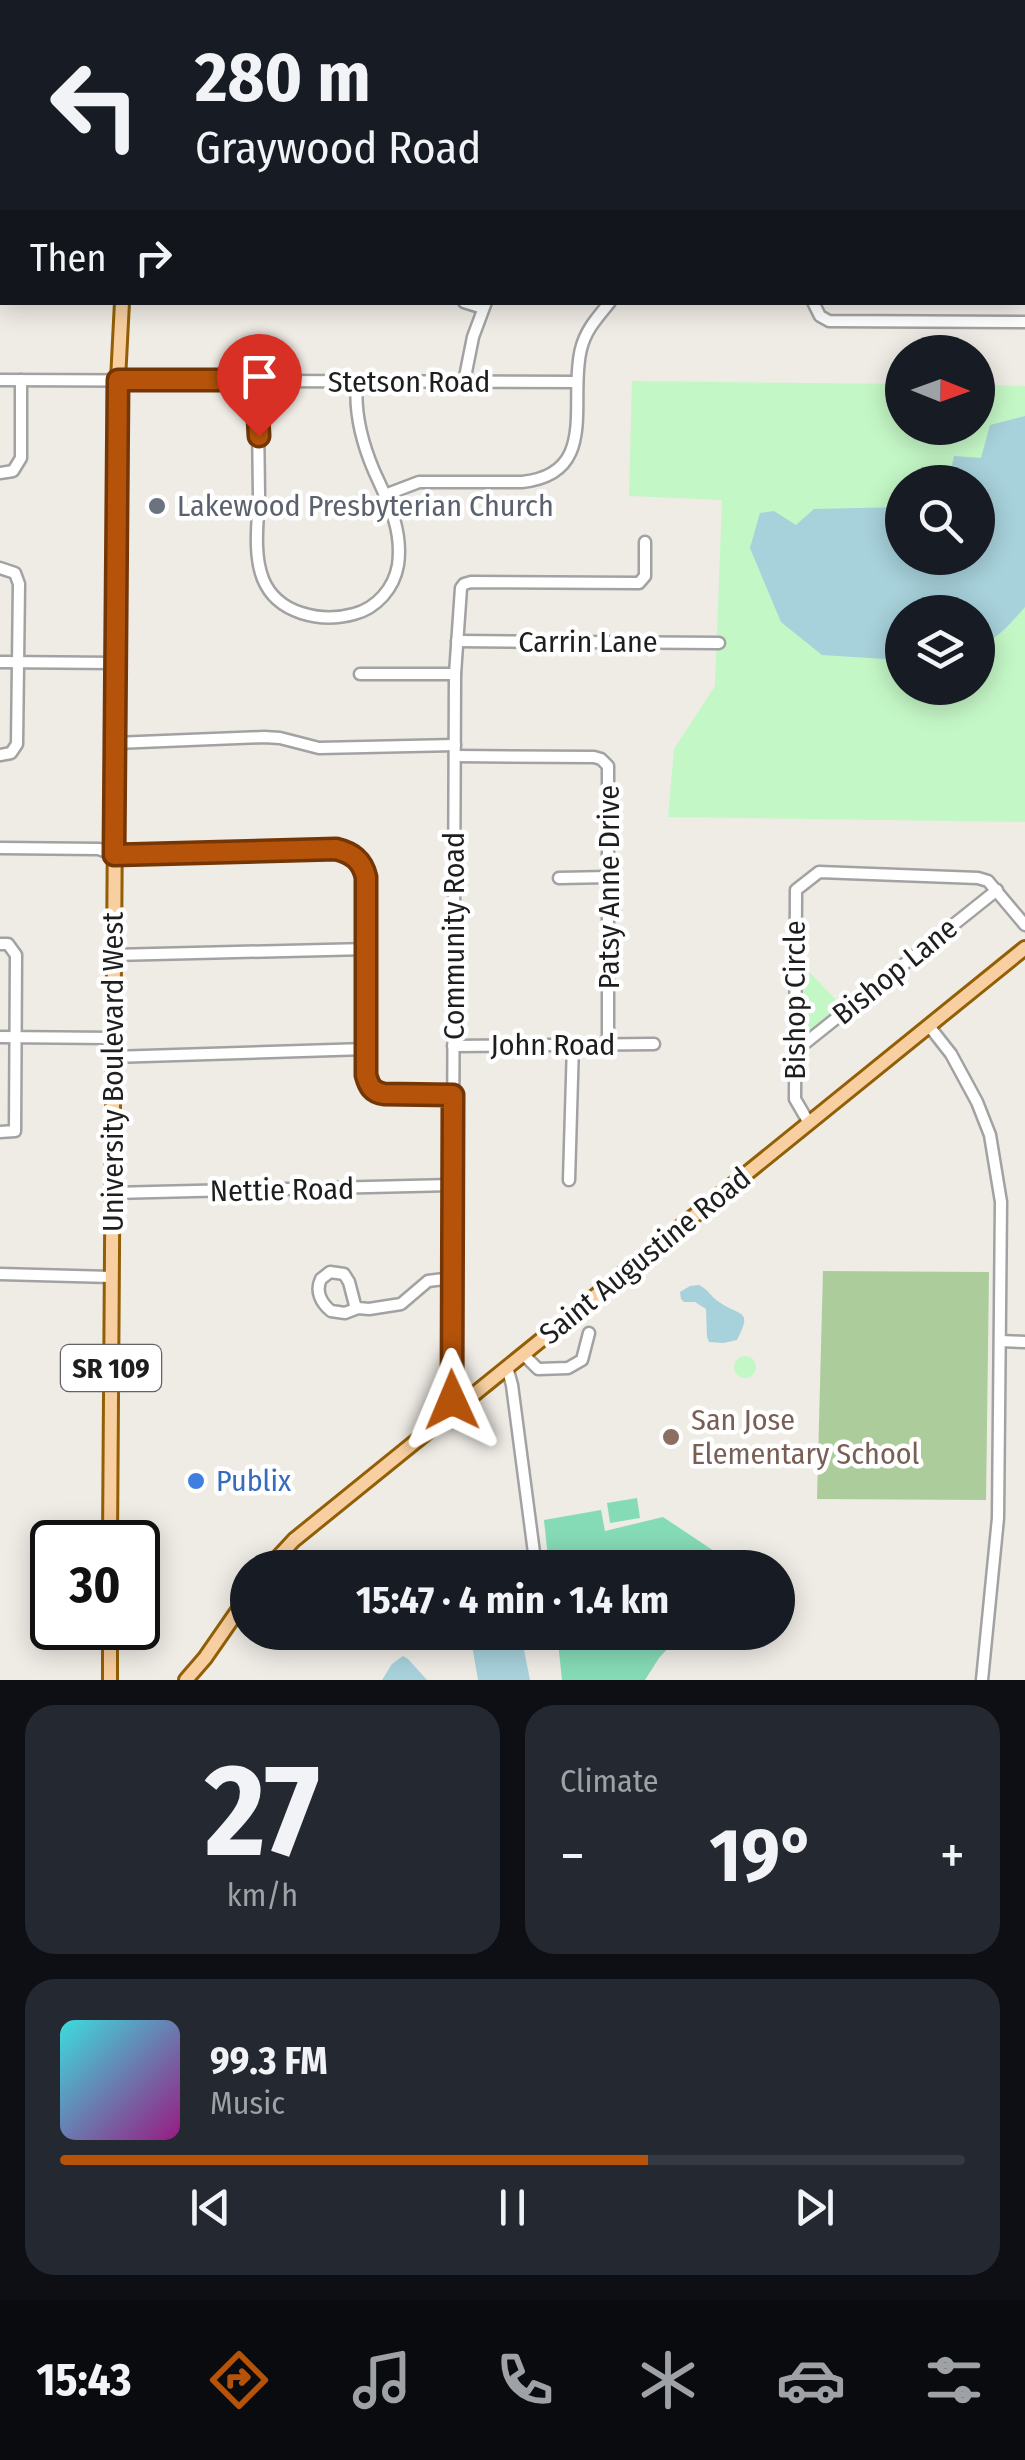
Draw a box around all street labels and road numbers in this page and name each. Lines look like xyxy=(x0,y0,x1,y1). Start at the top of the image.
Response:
street label: Stetson Road xyxy=(328,364,490,400)
street label: Carrin Lane xyxy=(518,624,658,660)
street label: Patsy Anne Drive xyxy=(591,785,627,989)
street label: Community Road xyxy=(436,832,472,1040)
street label: Bishop Lane xyxy=(825,910,965,1032)
street label: University Boulevard West xyxy=(95,912,131,1232)
street label: Bishop Circle xyxy=(777,920,813,1080)
street label: John Road xyxy=(491,1027,615,1063)
street label: Saint Augustine Road xyxy=(532,1160,758,1352)
street label: Nettie Road xyxy=(210,1171,354,1209)
road number: SR 109 xyxy=(61,1345,161,1391)

